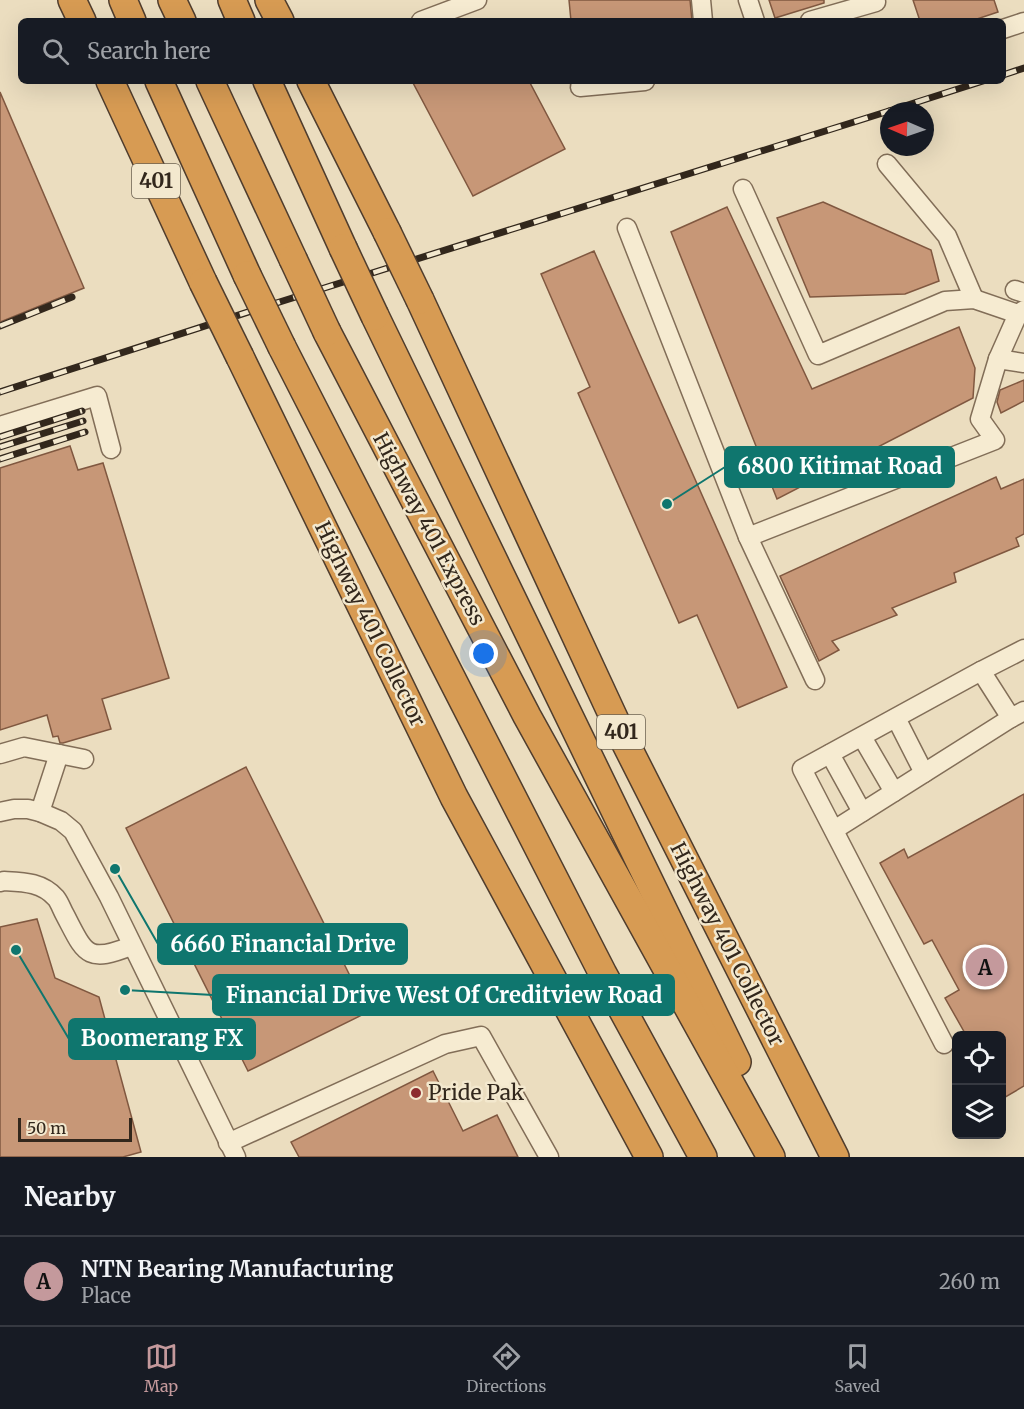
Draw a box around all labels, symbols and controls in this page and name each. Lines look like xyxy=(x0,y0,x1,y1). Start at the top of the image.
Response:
search box xyxy=(18,18,1006,84)
icon: search xyxy=(39,35,72,68)
text: Search here xyxy=(87,37,210,65)
north arrow xyxy=(880,102,934,156)
road number: 401 xyxy=(132,164,180,198)
street label: Highway 401 Express xyxy=(367,428,492,630)
callout: 6800 Kitimat Road xyxy=(725,447,954,487)
text: 6800 Kitimat Road xyxy=(738,452,943,480)
street label: Highway 401 Collector xyxy=(309,517,432,731)
your location xyxy=(469,639,498,668)
road number: 401 xyxy=(597,715,645,749)
street label: Highway 401 Collector xyxy=(664,838,790,1050)
callout: 6660 Financial Drive xyxy=(158,924,407,964)
text: 6660 Financial Drive xyxy=(170,930,396,958)
pin: A xyxy=(966,944,1004,990)
callout: Financial Drive West Of Creditview Road xyxy=(213,975,674,1015)
text: Financial Drive West Of Creditview Road xyxy=(226,981,663,1009)
callout: Boomerang FX xyxy=(69,1019,255,1059)
text: Boomerang FX xyxy=(81,1024,243,1052)
map controls xyxy=(952,1031,1006,1139)
button: locate xyxy=(952,1031,1006,1085)
place label: Pride Pak xyxy=(428,1079,525,1106)
button: layers xyxy=(952,1085,1006,1139)
marker: Pride Pak xyxy=(409,1086,423,1100)
scale bar xyxy=(18,1115,132,1142)
text: 50 m xyxy=(27,1118,66,1138)
text: Nearby xyxy=(24,1180,116,1213)
text: NTN Bearing Manufacturing xyxy=(81,1255,393,1283)
text: A xyxy=(36,1269,51,1294)
text: 260 m xyxy=(939,1269,1000,1294)
text: Place xyxy=(81,1283,131,1308)
tab: Map xyxy=(144,1340,178,1396)
tab: Directions xyxy=(466,1340,546,1396)
tab: Saved xyxy=(835,1340,880,1396)

